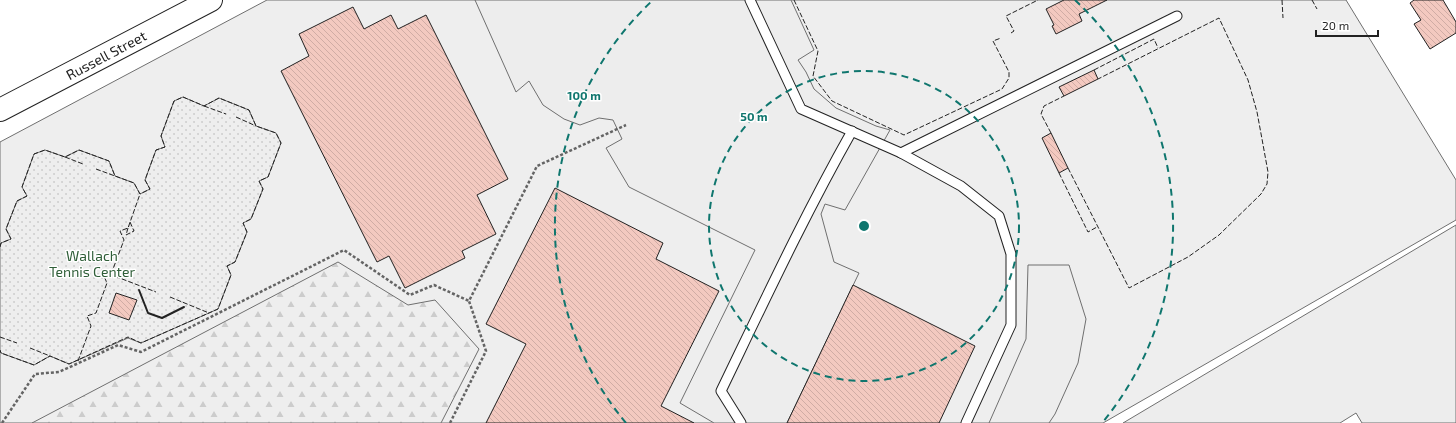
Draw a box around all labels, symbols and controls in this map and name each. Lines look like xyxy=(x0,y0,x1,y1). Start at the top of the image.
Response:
scale bar xyxy=(1316,12,1378,38)
text: 20 m xyxy=(1322,18,1349,32)
street label: Russell Street xyxy=(63,27,149,83)
text: 100 m xyxy=(567,88,601,102)
text: 50 m xyxy=(740,109,768,123)
centre of rings xyxy=(857,219,871,233)
park label: Wallach Tennis Center xyxy=(49,247,135,280)

